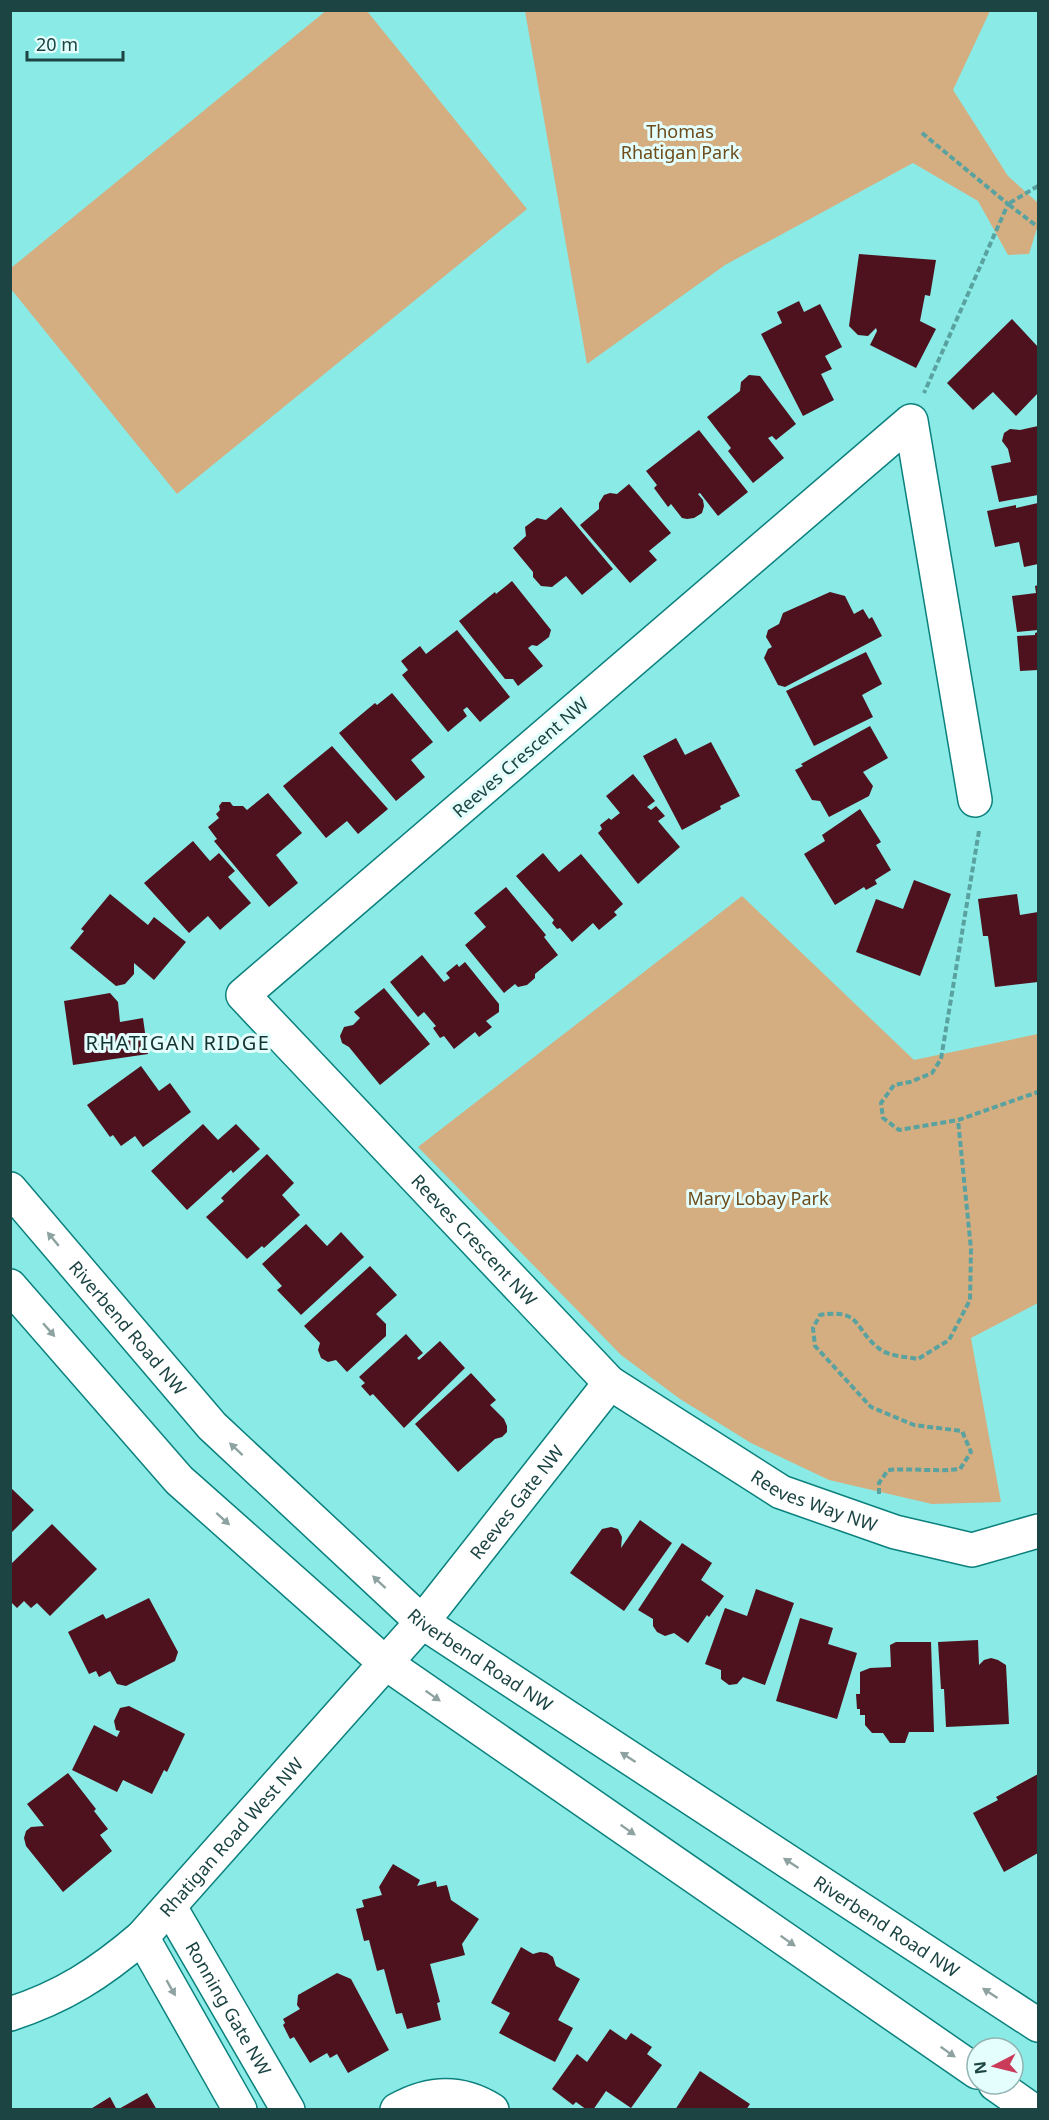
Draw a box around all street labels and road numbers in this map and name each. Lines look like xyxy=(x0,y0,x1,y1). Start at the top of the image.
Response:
street label: Reeves Crescent NW xyxy=(447,691,593,823)
street label: Reeves Crescent NW xyxy=(406,1169,543,1311)
street label: Riverbend Road NW xyxy=(64,1255,192,1400)
street label: Reeves Gate NW xyxy=(464,1440,569,1564)
street label: Reeves Way NW xyxy=(747,1464,881,1537)
street label: Riverbend Road NW xyxy=(403,1603,558,1716)
street label: Rhatigan Road West NW xyxy=(154,1752,308,1922)
street label: Riverbend Road NW xyxy=(809,1870,964,1983)
street label: Ronning Gate NW xyxy=(181,1937,277,2080)

